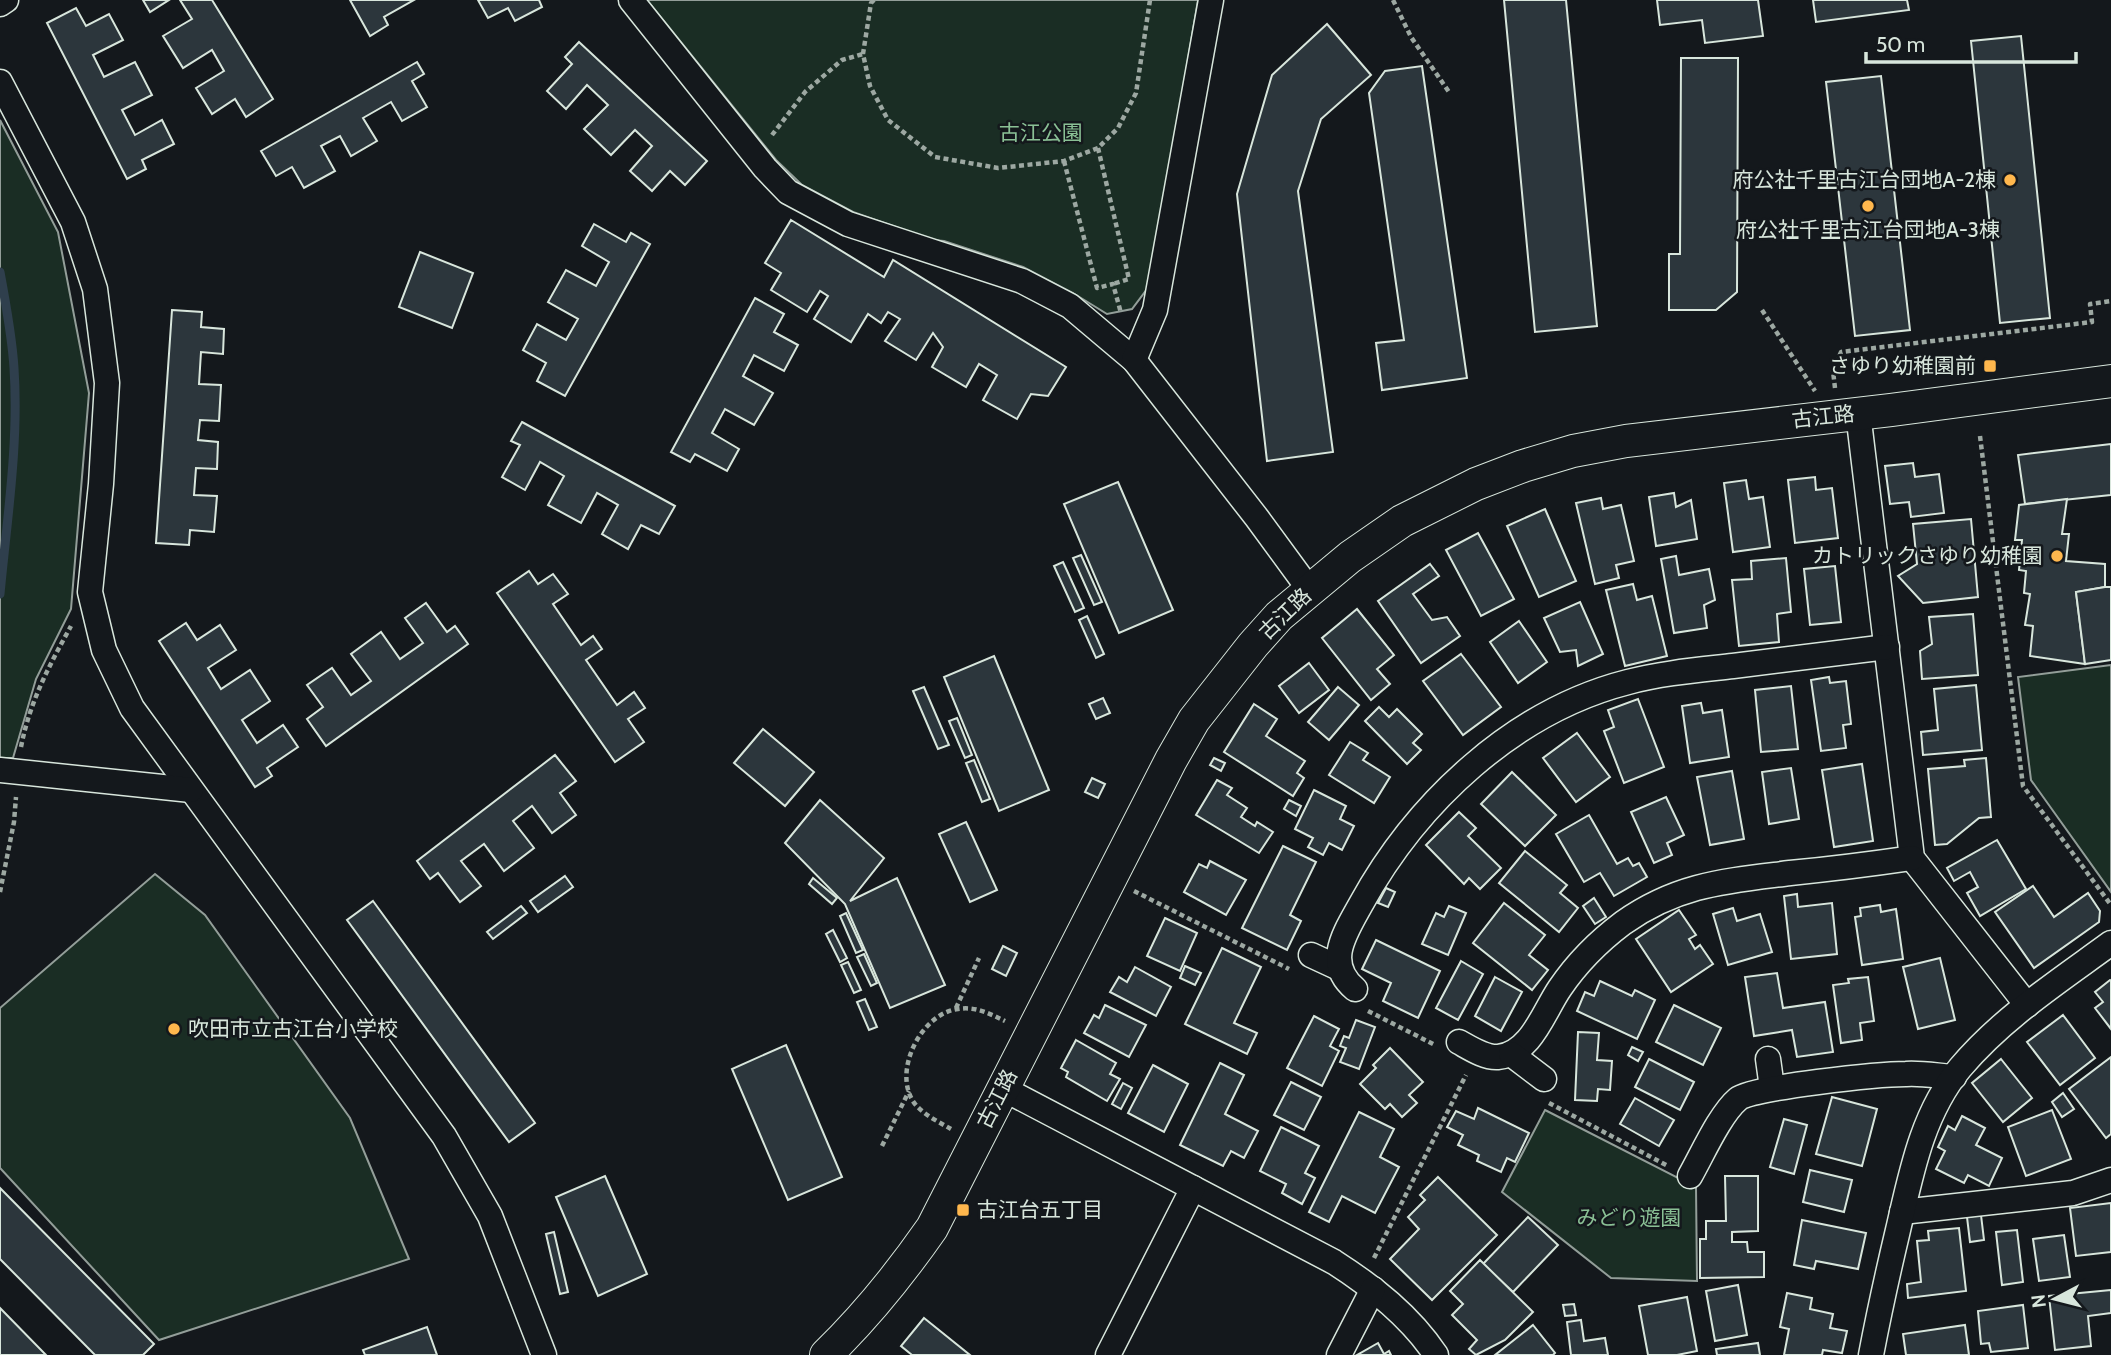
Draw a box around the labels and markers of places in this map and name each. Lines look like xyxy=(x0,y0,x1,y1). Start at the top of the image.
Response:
place label: 府公社千里古江台団地A-2棟 xyxy=(1733,167,1996,192)
marker: 府公社千里古江台団地A-2棟 xyxy=(2002,172,2018,188)
marker: 府公社千里古江台団地A-3棟 xyxy=(1860,198,1876,214)
place label: 府公社千里古江台団地A-3棟 xyxy=(1736,217,2000,242)
place label: さゆり幼稚園前 xyxy=(1829,353,1976,378)
marker: さゆり幼稚園前 xyxy=(1982,358,1998,374)
place label: カトリックさゆり幼稚園 xyxy=(1812,543,2043,568)
marker: カトリックさゆり幼稚園 xyxy=(2049,548,2065,564)
place label: 吹田市立古江台小学校 xyxy=(188,1016,398,1041)
marker: 吹田市立古江台小学校 xyxy=(166,1021,182,1037)
place label: 古江台五丁目 xyxy=(977,1197,1103,1222)
marker: 古江台五丁目 xyxy=(955,1202,971,1218)

